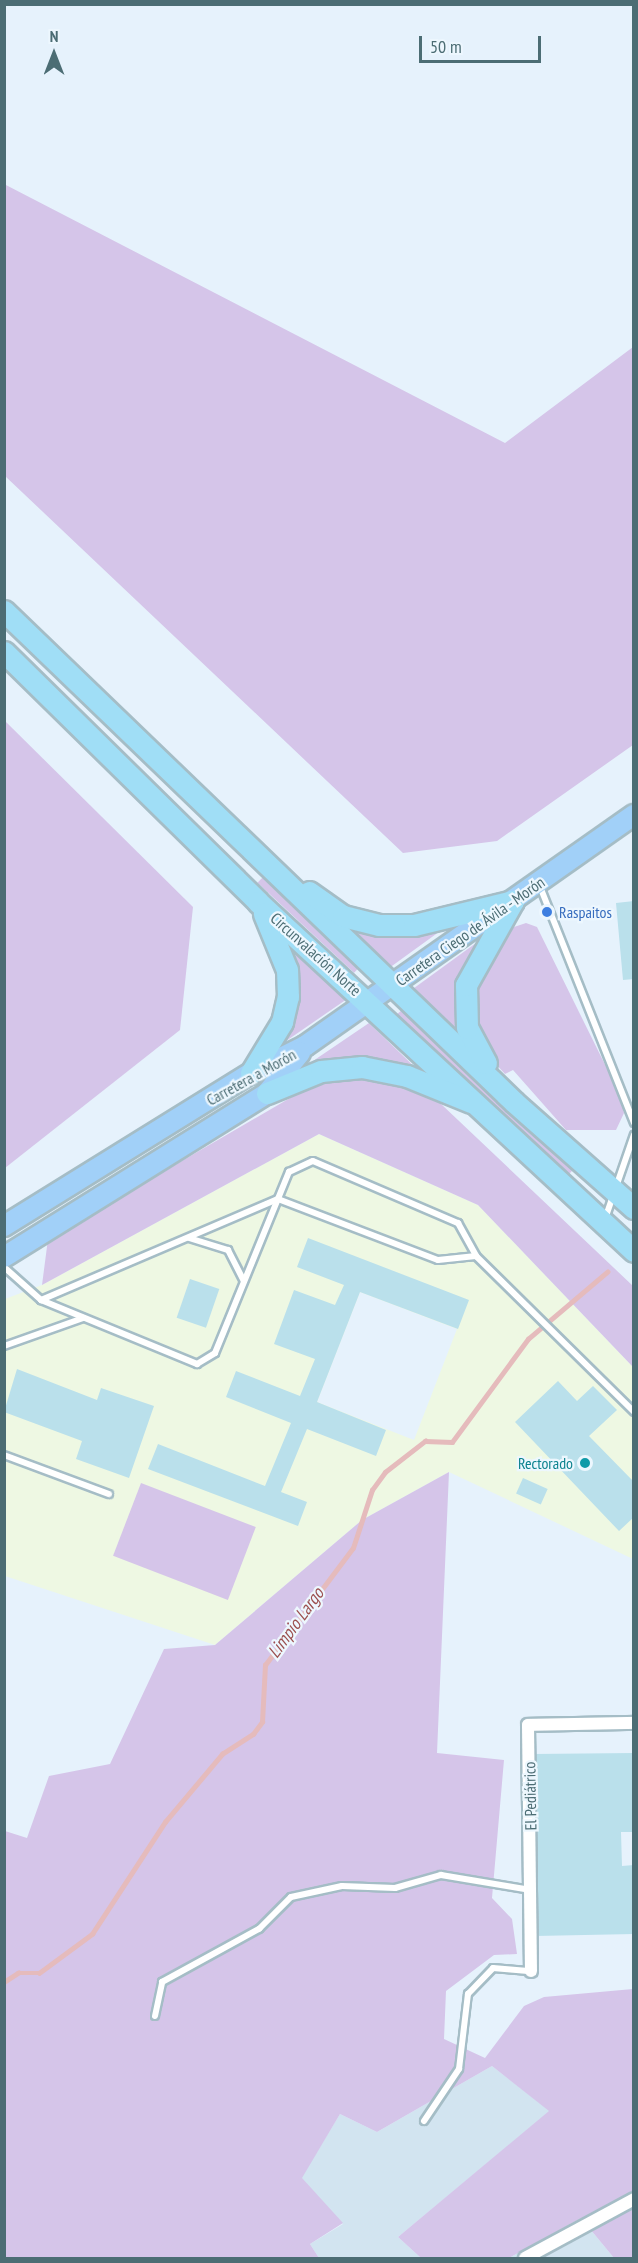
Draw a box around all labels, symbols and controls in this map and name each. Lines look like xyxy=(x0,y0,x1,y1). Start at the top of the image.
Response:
north arrow xyxy=(24,24,84,84)
scale bar xyxy=(422,24,544,62)
text: N xyxy=(50,26,58,46)
text: 50 m xyxy=(430,35,462,58)
street label: Carretera Ciego de Ávila - Morón xyxy=(391,872,549,990)
place label: Raspaitos xyxy=(559,902,612,922)
marker: Raspaitos xyxy=(540,905,554,919)
street label: Circunvalación Norte xyxy=(267,908,365,1000)
street label: Carretera a Morón xyxy=(203,1045,299,1109)
place label: Rectorado xyxy=(518,1453,573,1473)
marker: Rectorado xyxy=(578,1456,592,1470)
water label: Limpio Largo xyxy=(263,1584,329,1662)
street label: El Pediátrico xyxy=(520,1761,540,1831)

